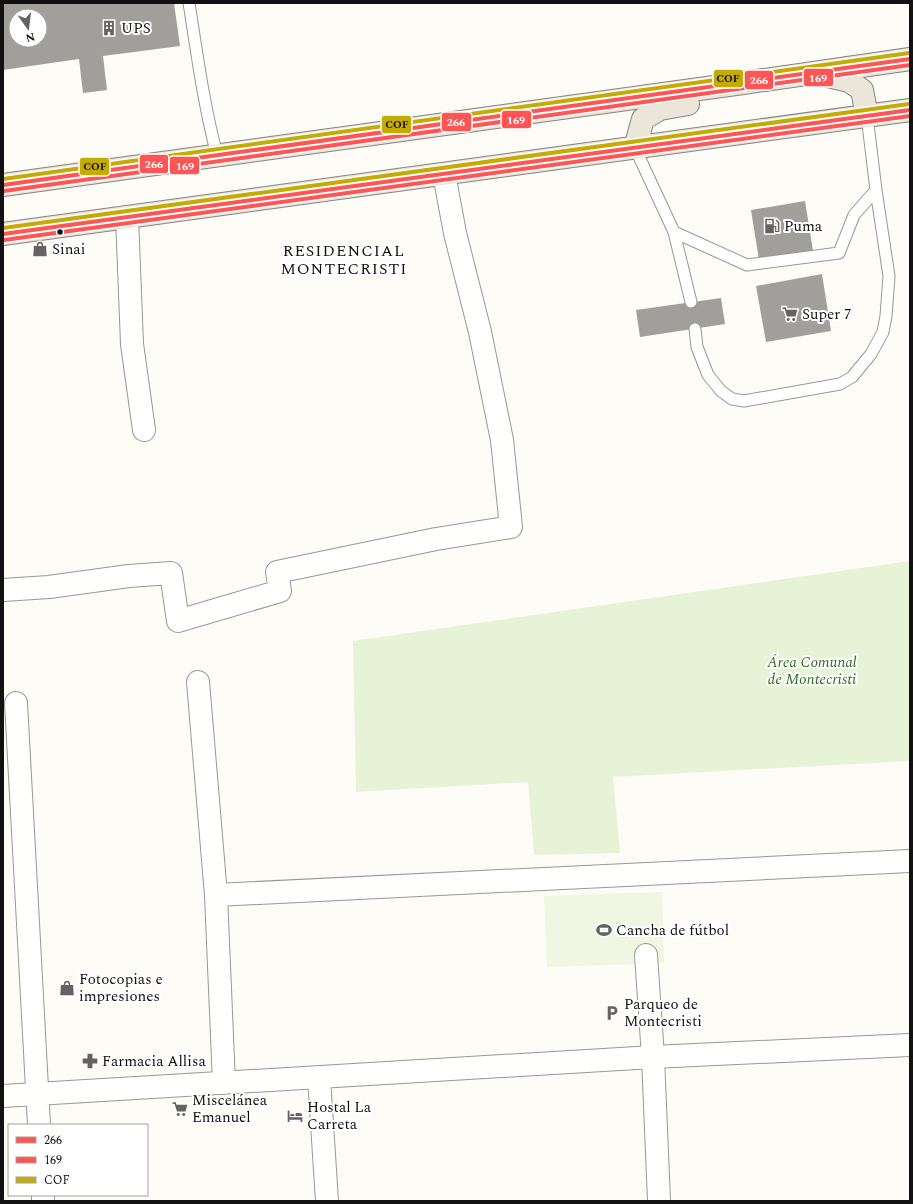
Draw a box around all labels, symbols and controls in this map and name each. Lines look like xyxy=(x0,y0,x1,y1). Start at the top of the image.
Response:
north arrow xyxy=(8,8,48,48)
place label: UPS xyxy=(121,17,151,40)
building icon: UPS xyxy=(100,19,118,37)
text: N xyxy=(24,28,37,47)
line badge: 169 xyxy=(803,68,834,87)
line badge: COF xyxy=(713,69,744,88)
text: COF xyxy=(716,70,740,87)
line badge: 266 xyxy=(744,70,774,90)
text: 169 xyxy=(809,70,827,87)
text: 266 xyxy=(750,72,768,89)
line badge: 169 xyxy=(501,110,532,129)
line badge: 266 xyxy=(441,112,472,132)
text: 169 xyxy=(507,112,525,129)
text: 266 xyxy=(447,114,465,131)
line badge: COF xyxy=(381,115,412,134)
text: COF xyxy=(385,116,409,133)
line badge: 266 xyxy=(139,154,169,174)
text: 266 xyxy=(145,156,163,173)
line badge: 169 xyxy=(169,156,200,175)
line badge: COF xyxy=(79,157,110,176)
text: COF xyxy=(83,158,107,175)
text: 169 xyxy=(176,158,194,175)
place label: Puma xyxy=(784,215,823,238)
fuel station icon: Puma xyxy=(763,217,781,235)
unlabelled marker xyxy=(55,227,65,237)
place label: Sinai xyxy=(52,238,85,261)
district label: RESIDENCIAL MONTECRISTI xyxy=(280,239,408,281)
shop icon: Sinai xyxy=(31,240,49,258)
place label: Super 7 xyxy=(802,303,851,326)
supermarket icon: Super 7 xyxy=(781,305,799,323)
park label: Área Comunal de Montecristi xyxy=(766,651,857,691)
place label: Cancha de fútbol xyxy=(616,919,729,942)
sports icon: Cancha de fútbol xyxy=(595,921,613,939)
place label: Fotocopias e impresiones xyxy=(79,968,163,1008)
shop icon: Fotocopias e impresiones xyxy=(58,979,76,997)
place label: Parqueo de Montecristi xyxy=(624,993,702,1033)
parking icon: Parqueo de Montecristi xyxy=(603,1004,621,1022)
place label: Farmacia Allisa xyxy=(102,1050,206,1073)
pharmacy icon: Farmacia Allisa xyxy=(81,1052,99,1070)
place label: Miscelánea Emanuel xyxy=(192,1089,268,1129)
place label: Hostal La Carreta xyxy=(307,1096,372,1136)
supermarket icon: Miscelánea Emanuel xyxy=(171,1100,189,1118)
hotel icon: Hostal La Carreta xyxy=(286,1107,304,1125)
legend xyxy=(8,1124,148,1196)
text: 266 xyxy=(44,1131,62,1150)
text: 169 xyxy=(44,1151,62,1170)
text: COF xyxy=(44,1171,70,1190)

